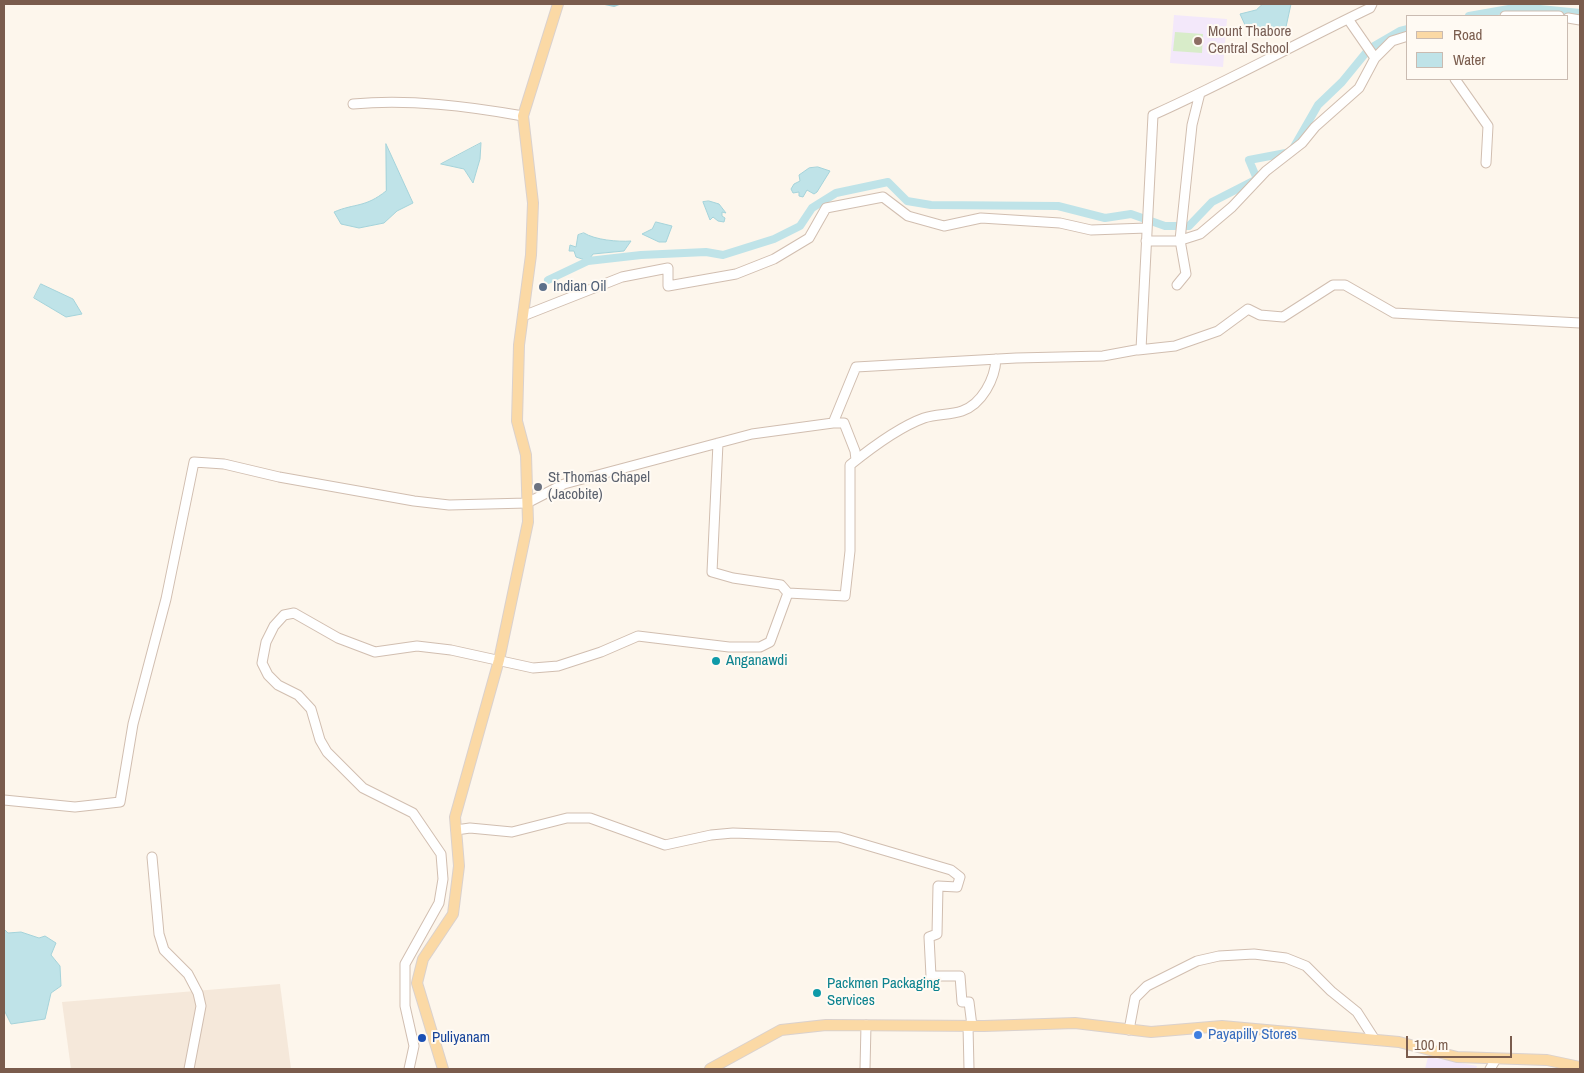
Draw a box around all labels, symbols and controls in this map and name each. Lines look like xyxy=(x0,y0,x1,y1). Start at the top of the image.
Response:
legend xyxy=(1406,15,1569,80)
place label: Mount Thabore Central School xyxy=(1208,23,1291,58)
text: Road xyxy=(1453,24,1482,45)
marker: Mount Thabore Central School xyxy=(1192,35,1204,47)
text: Water xyxy=(1453,49,1485,70)
place label: Indian Oil xyxy=(553,278,606,296)
marker: Indian Oil xyxy=(537,281,549,293)
place label: St Thomas Chapel (Jacobite) xyxy=(548,469,650,504)
marker: St Thomas Chapel (Jacobite) xyxy=(532,481,544,493)
place label: Anganawdi xyxy=(726,652,788,670)
marker: Anganawdi xyxy=(710,655,722,667)
place label: Packmen Packaging Services xyxy=(827,975,940,1010)
marker: Packmen Packaging Services xyxy=(811,987,823,999)
place label: Payapilly Stores xyxy=(1208,1026,1297,1044)
scale bar xyxy=(1409,1026,1515,1058)
place label: Puliyanam xyxy=(432,1029,490,1047)
marker: Payapilly Stores xyxy=(1192,1029,1204,1041)
marker: Puliyanam xyxy=(416,1032,428,1044)
text: 100 m xyxy=(1414,1034,1448,1055)

